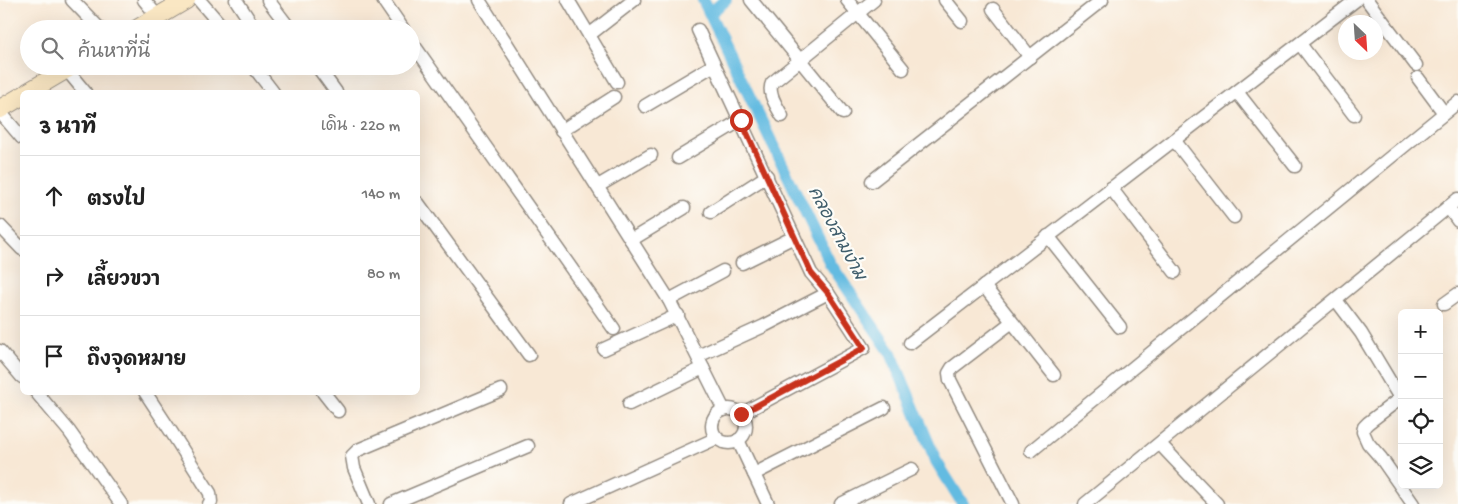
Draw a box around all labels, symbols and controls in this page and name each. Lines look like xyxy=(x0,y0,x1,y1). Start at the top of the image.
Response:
north arrow xyxy=(1338,15,1383,60)
search box xyxy=(20,20,420,75)
icon: search xyxy=(38,34,66,62)
text: ค้นหาที่นี่ xyxy=(78,42,150,65)
route start xyxy=(730,109,753,132)
text: 3 นาที xyxy=(40,117,96,142)
text: เดิน · 220 m xyxy=(321,118,400,137)
icon: ahead xyxy=(40,182,68,210)
water label: คลองสามง่าม xyxy=(802,182,874,286)
text: 140 m xyxy=(362,186,400,205)
text: ตรงไป xyxy=(87,190,145,213)
icon: right xyxy=(40,262,68,290)
text: 80 m xyxy=(367,266,400,285)
text: เลี้ยวขวา xyxy=(87,270,160,293)
map controls xyxy=(1398,309,1443,489)
button: + xyxy=(1398,309,1443,354)
icon: arrive xyxy=(40,342,68,370)
text: ถึงจุดหมาย xyxy=(87,350,186,373)
button: − xyxy=(1398,354,1443,399)
button: locate xyxy=(1398,399,1443,444)
route end xyxy=(730,403,753,426)
button: layers xyxy=(1398,444,1443,489)

